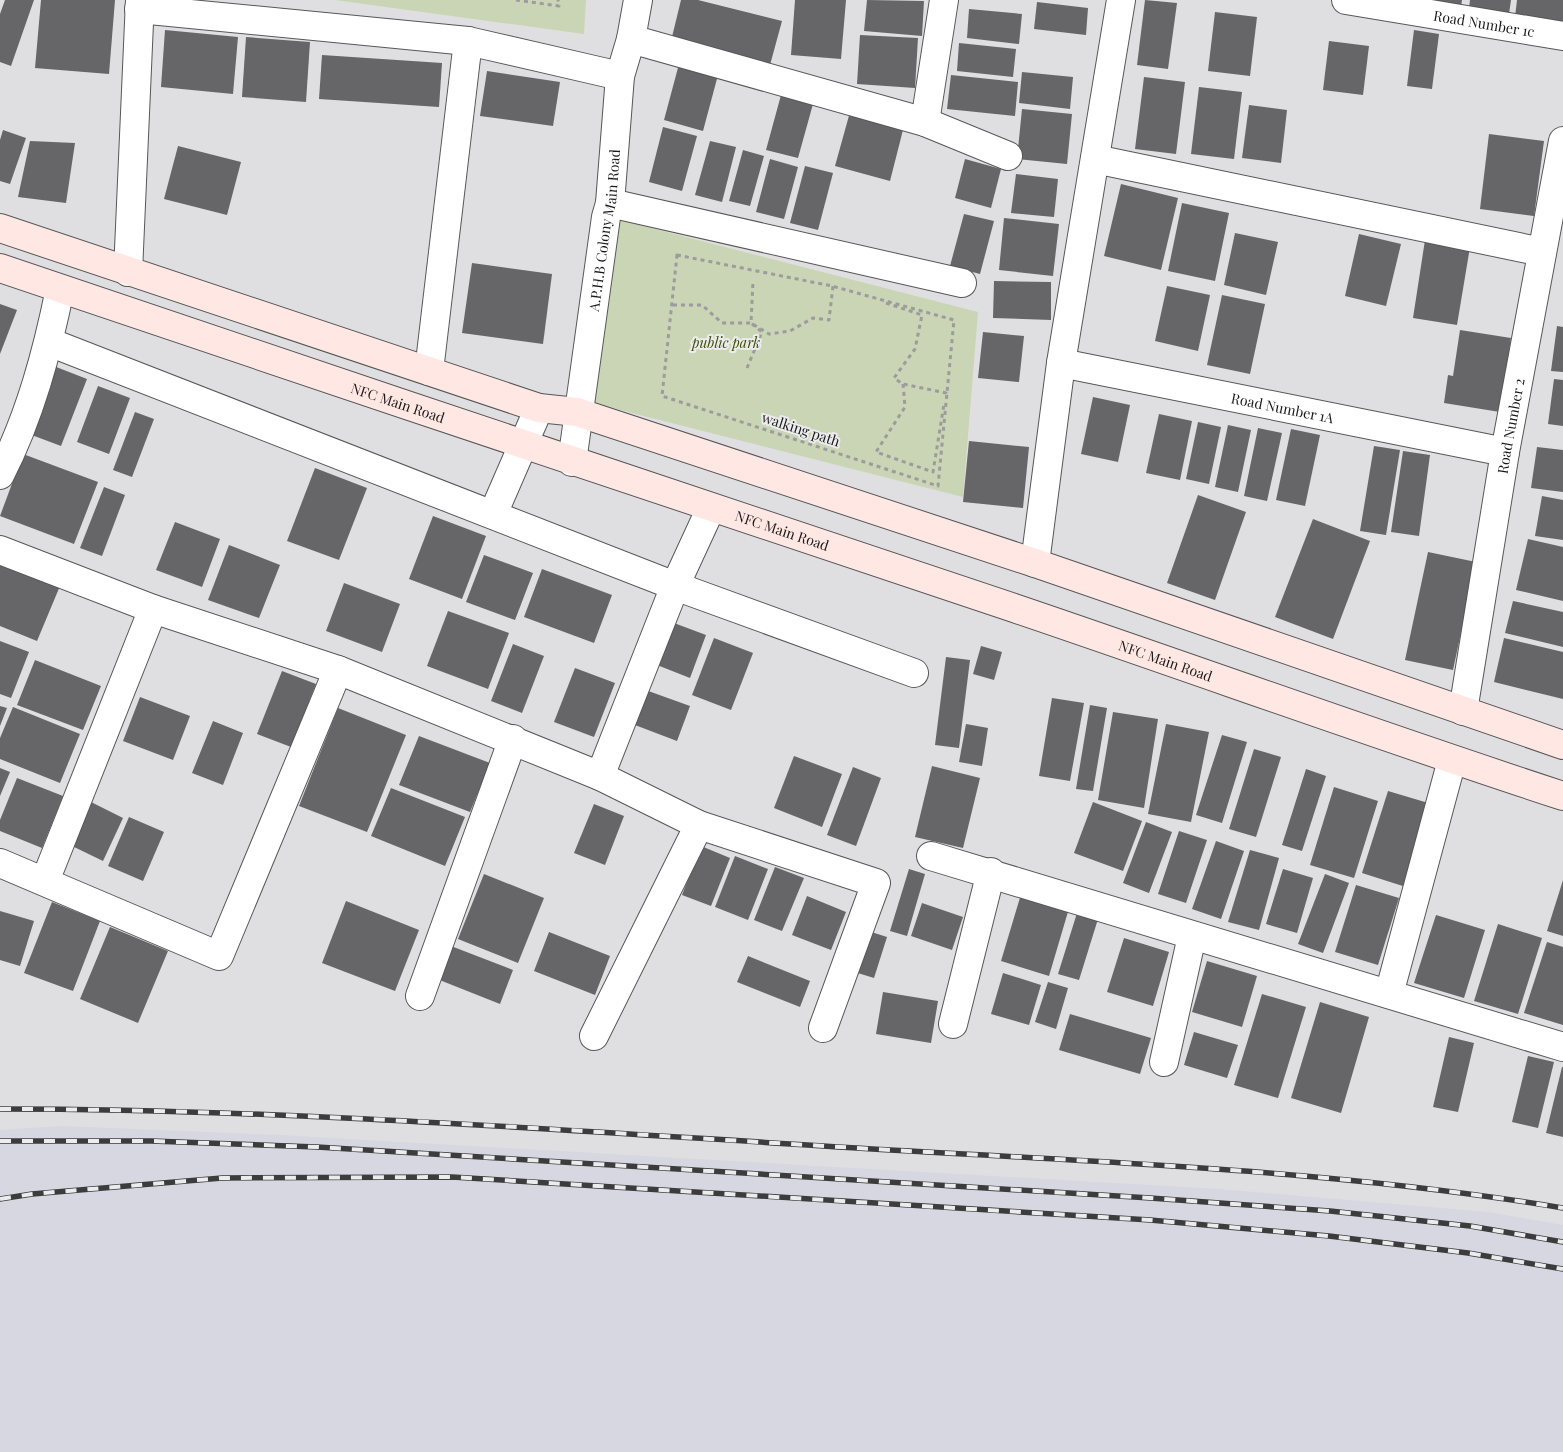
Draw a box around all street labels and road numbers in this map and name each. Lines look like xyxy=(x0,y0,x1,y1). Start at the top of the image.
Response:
street label: Road Number 1c xyxy=(1432,5,1536,41)
street label: A.P.H.B Colony Main Road xyxy=(583,149,624,314)
street label: Road Number 2 xyxy=(1492,376,1528,475)
street label: NFC Main Road xyxy=(349,378,447,427)
street label: Road Number 1A xyxy=(1230,388,1336,427)
street label: walking path xyxy=(760,407,843,451)
street label: NFC Main Road xyxy=(733,505,832,554)
street label: NFC Main Road xyxy=(1116,635,1215,685)

